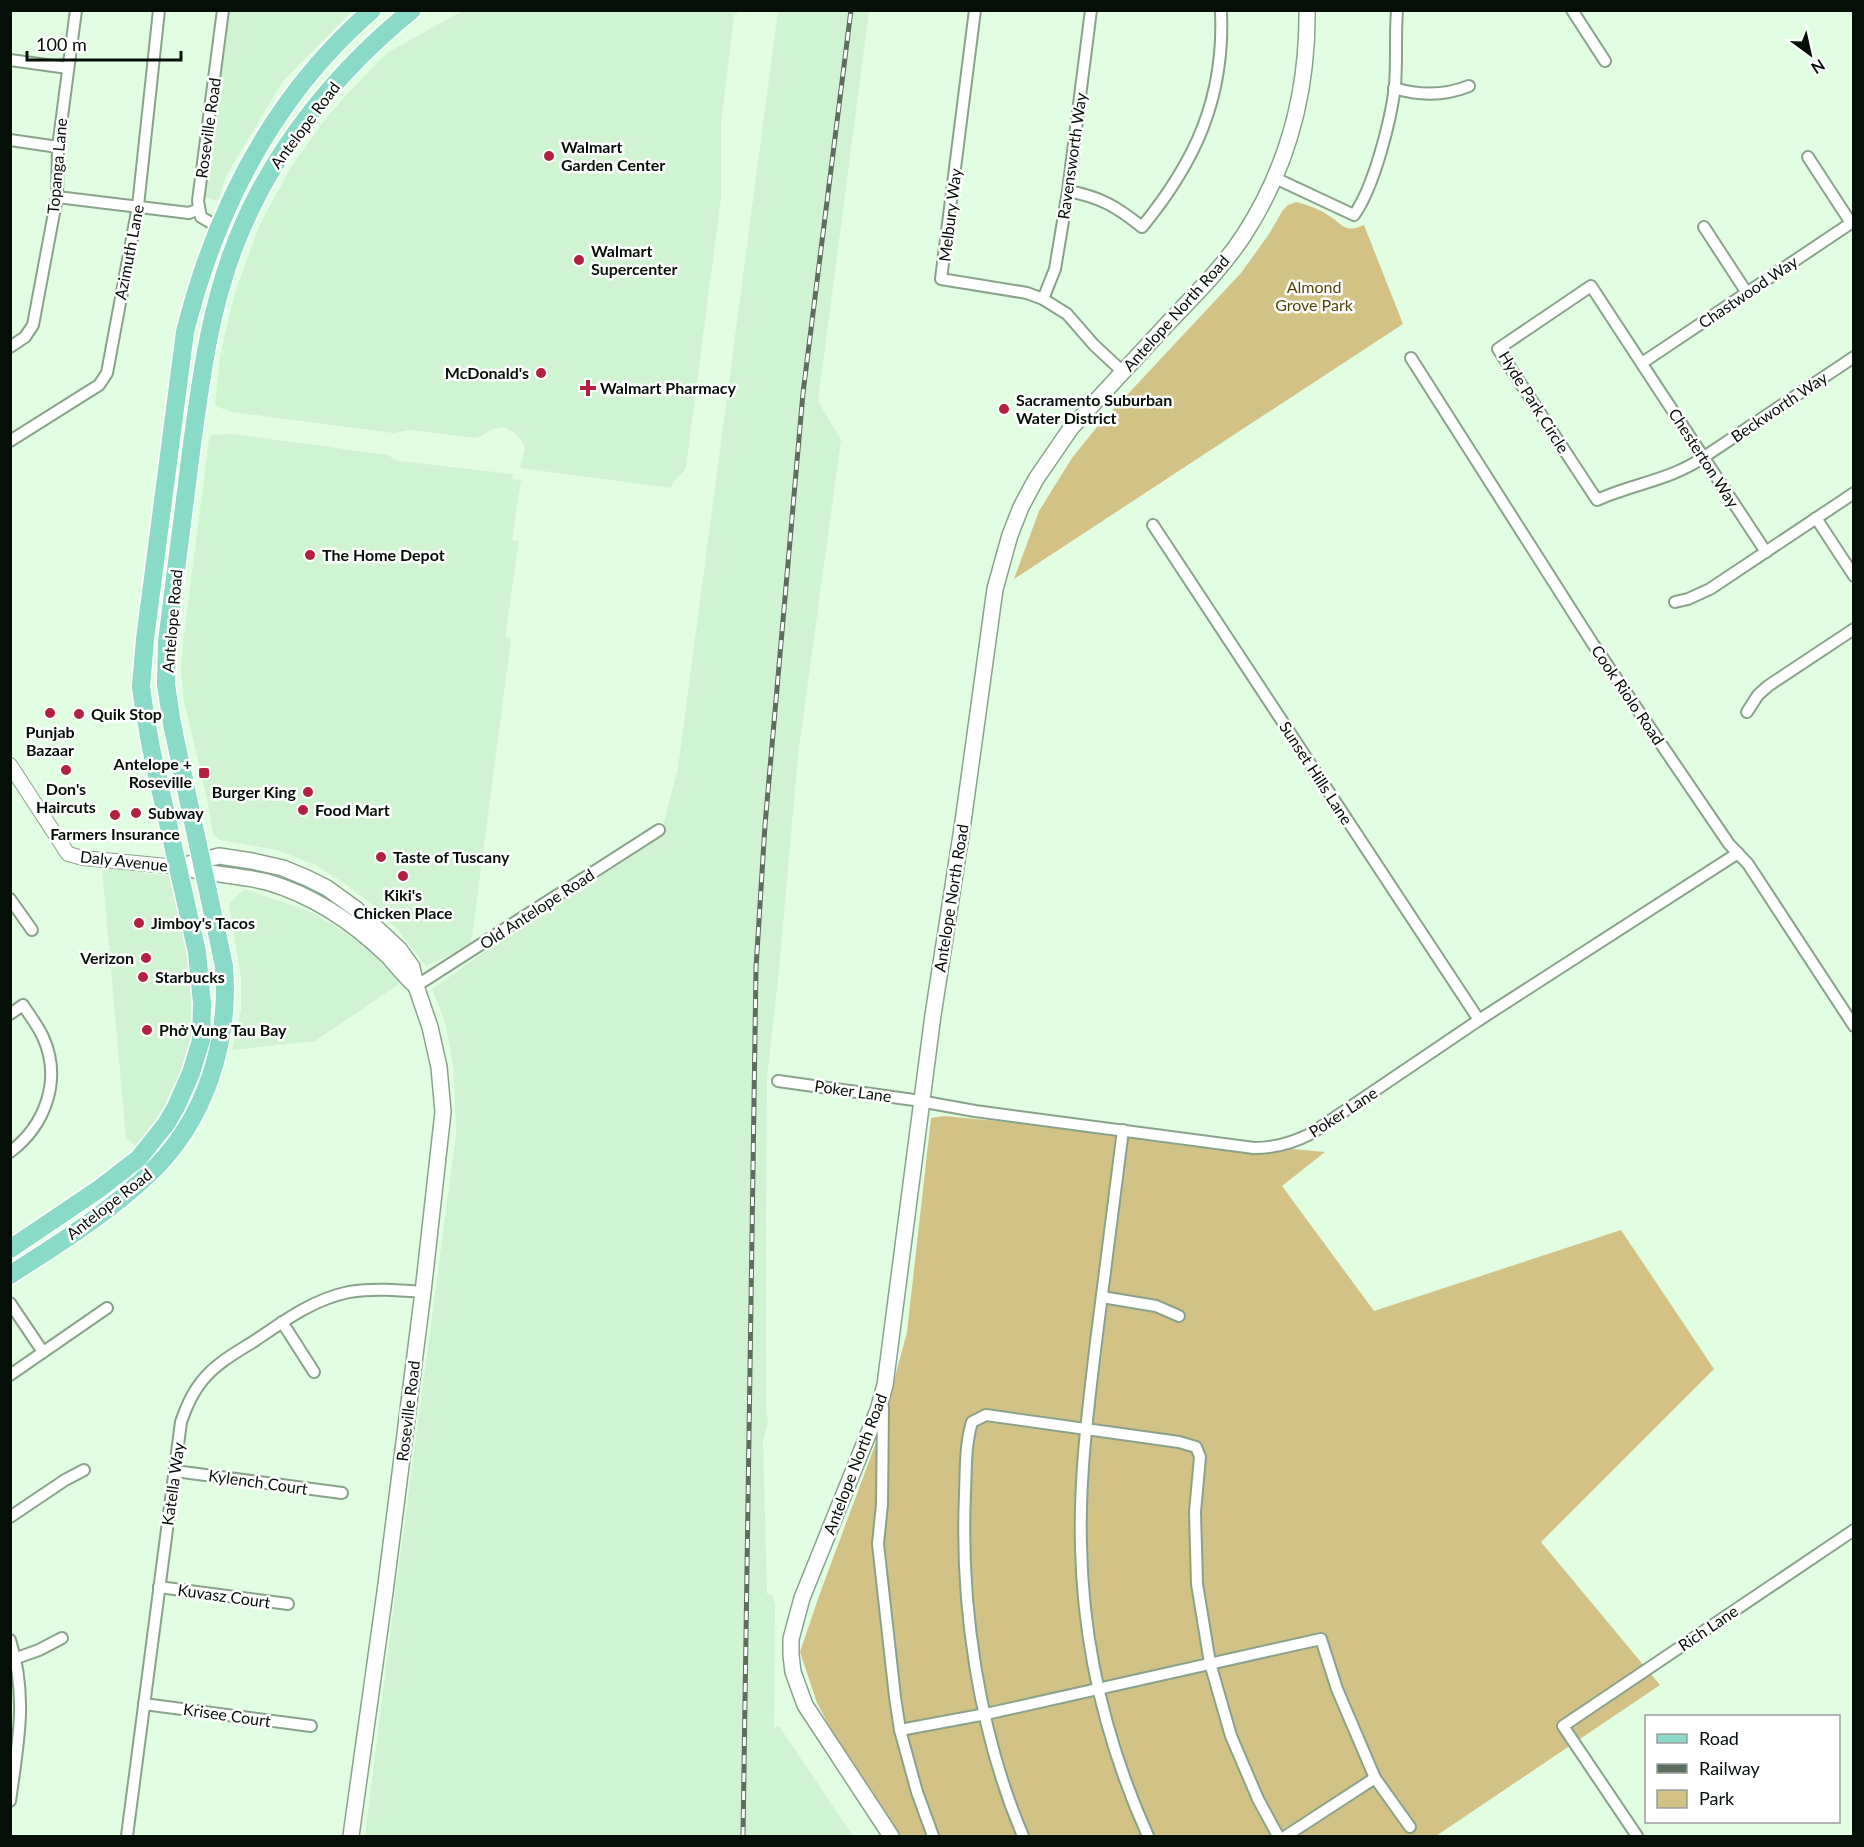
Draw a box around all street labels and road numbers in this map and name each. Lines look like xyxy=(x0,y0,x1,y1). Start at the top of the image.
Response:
street label: Roseville Road xyxy=(191,76,224,179)
street label: Antelope Road xyxy=(266,78,343,172)
street label: Ravensworth Way xyxy=(1053,91,1090,220)
street label: Topanga Lane xyxy=(43,117,70,215)
street label: Melbury Way xyxy=(934,166,965,263)
street label: Azimuth Lane xyxy=(110,203,147,301)
street label: Antelope North Road xyxy=(1119,251,1233,374)
street label: Chastwood Way xyxy=(1695,251,1801,332)
street label: Hyde Park Circle xyxy=(1495,347,1573,456)
street label: Beckworth Way xyxy=(1727,367,1831,446)
street label: Chesterton Way xyxy=(1665,405,1744,511)
street label: Antelope Road xyxy=(158,569,185,673)
street label: Cook Riolo Road xyxy=(1588,641,1669,748)
street label: Sunset Hills Lane xyxy=(1276,717,1357,828)
street label: Antelope North Road xyxy=(929,823,972,973)
street label: Daly Avenue xyxy=(79,846,169,875)
street label: Old Antelope Road xyxy=(476,865,597,953)
street label: Poker Lane xyxy=(813,1076,893,1105)
street label: Poker Lane xyxy=(1305,1083,1380,1141)
street label: Antelope Road xyxy=(62,1164,155,1243)
street label: Roseville Road xyxy=(392,1359,423,1462)
street label: Antelope North Road xyxy=(819,1391,890,1537)
street label: Katella Way xyxy=(157,1440,188,1527)
street label: Kylench Court xyxy=(207,1465,309,1498)
street label: Kuvasz Court xyxy=(176,1580,272,1611)
street label: Rich Lane xyxy=(1674,1601,1741,1654)
street label: Krisee Court xyxy=(182,1699,272,1730)

